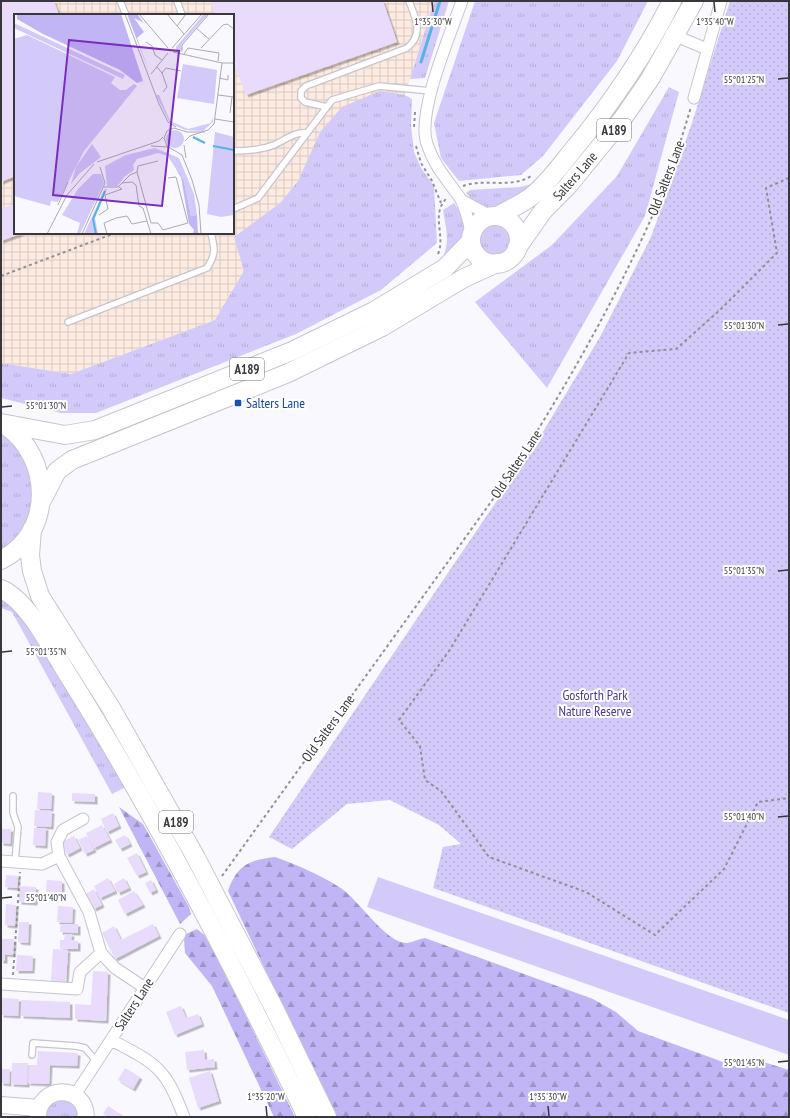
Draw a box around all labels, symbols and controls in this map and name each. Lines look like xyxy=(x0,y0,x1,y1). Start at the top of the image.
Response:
inset map xyxy=(14,14,234,234)
text: 1°35'30"W xyxy=(414,15,452,28)
text: 1°35'40"W xyxy=(696,15,734,28)
text: 55°01'25"N xyxy=(724,73,764,86)
road number: A189 xyxy=(597,119,631,141)
street label: Old Salters Lane xyxy=(643,138,689,218)
street label: Salters Lane xyxy=(549,148,601,204)
text: 55°01'30"N xyxy=(724,319,764,332)
road number: A189 xyxy=(230,358,264,380)
place label: Salters Lane xyxy=(246,394,305,412)
marker: Salters Lane xyxy=(233,398,243,408)
text: 55°01'30"N xyxy=(26,399,66,412)
street label: Old Salters Lane xyxy=(486,426,546,502)
text: 55°01'35"N xyxy=(724,564,764,577)
text: 55°01'35"N xyxy=(26,645,66,658)
park label: Gosforth Park Nature Reserve xyxy=(558,686,632,720)
street label: Old Salters Lane xyxy=(297,691,359,765)
text: 55°01'40"N xyxy=(724,810,764,823)
road number: A189 xyxy=(159,811,193,833)
text: 55°01'40"N xyxy=(26,891,66,904)
street label: Salters Lane xyxy=(110,974,158,1034)
text: 55°01'45"N xyxy=(724,1056,764,1069)
text: 1°35'20"W xyxy=(247,1090,285,1103)
text: 1°35'30"W xyxy=(529,1090,567,1103)

